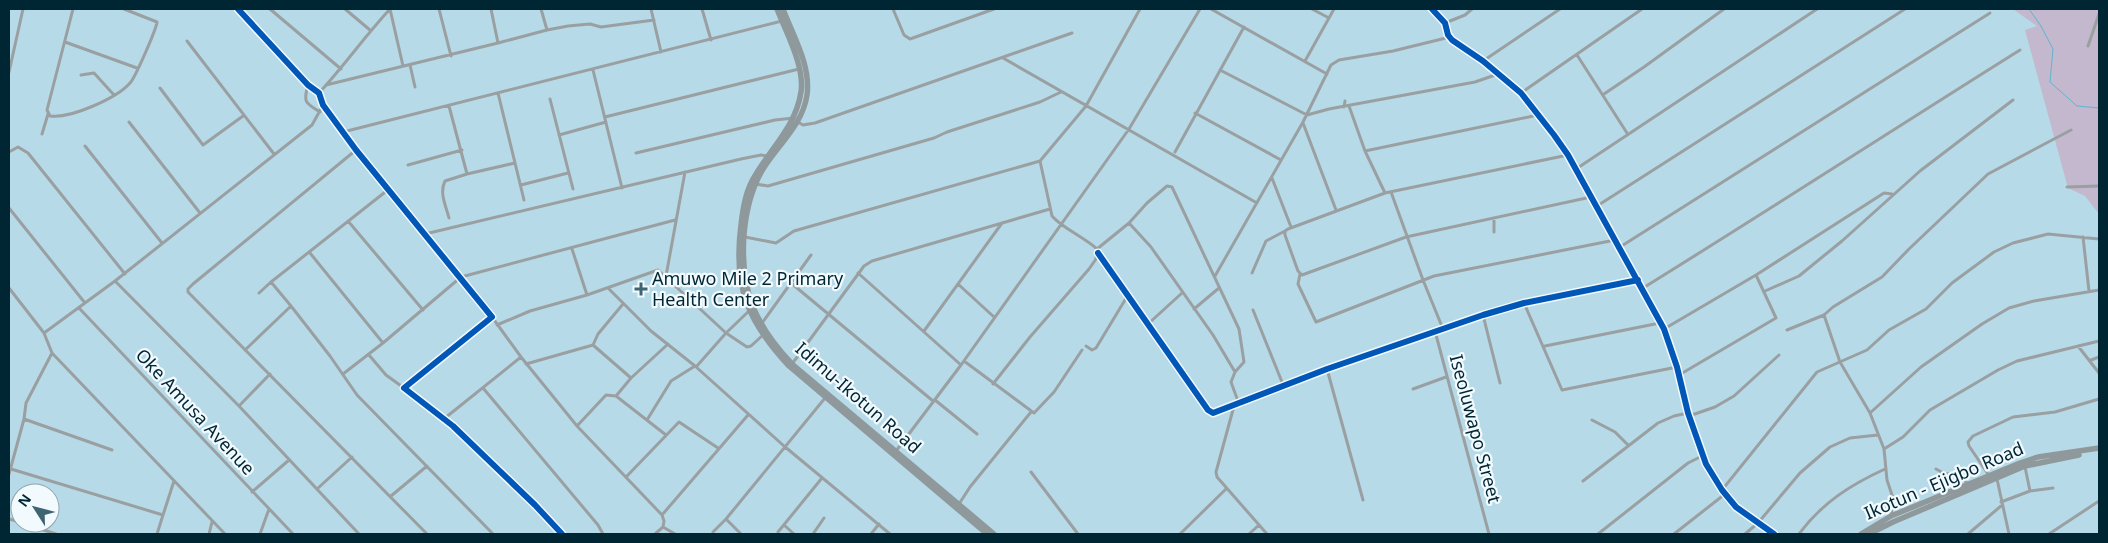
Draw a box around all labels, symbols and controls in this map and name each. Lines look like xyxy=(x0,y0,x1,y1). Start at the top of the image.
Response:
place label: Amuwo Mile 2 Primary Health Center xyxy=(652,266,844,311)
marker: Amuwo Mile 2 Primary Health Center xyxy=(634,282,648,296)
street label: Idimu-Ikotun Road xyxy=(791,336,926,458)
street label: Oke Amusa Avenue xyxy=(131,343,261,480)
street label: Iseoluwapo Street xyxy=(1445,352,1507,506)
street label: Ikotun - Ejigbo Road xyxy=(1860,436,2027,524)
north arrow xyxy=(10,483,60,533)
text: N xyxy=(13,490,35,510)

